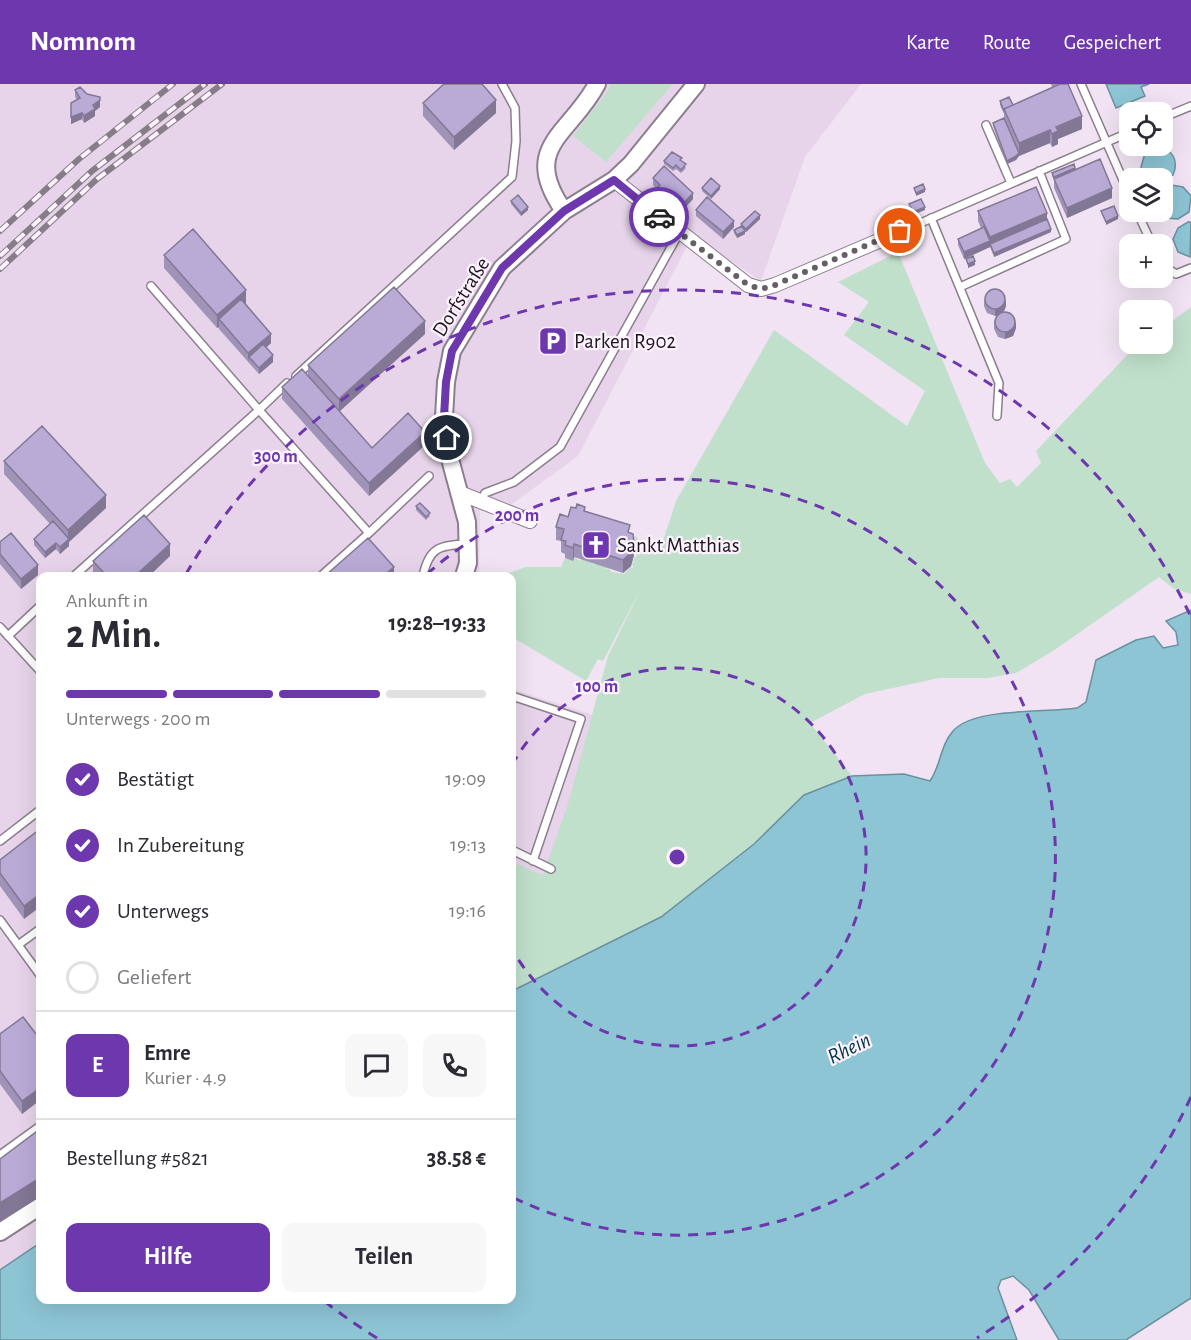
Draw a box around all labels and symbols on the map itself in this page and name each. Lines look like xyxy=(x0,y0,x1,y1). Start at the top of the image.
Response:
courier xyxy=(629,187,689,247)
pin xyxy=(874,205,925,256)
street label: Dorfstraße xyxy=(429,254,493,340)
parking icon: Parken R902 xyxy=(537,325,569,357)
place label: Parken R902 xyxy=(574,331,676,352)
pin xyxy=(421,412,472,463)
text: 300 m xyxy=(254,448,298,466)
text: 200 m xyxy=(495,507,539,525)
church icon: Sankt Matthias xyxy=(580,529,612,561)
place label: Sankt Matthias xyxy=(617,535,740,556)
text: 100 m xyxy=(576,678,618,696)
centre of rings xyxy=(667,847,687,867)
water label: Rhein xyxy=(824,1028,874,1068)

